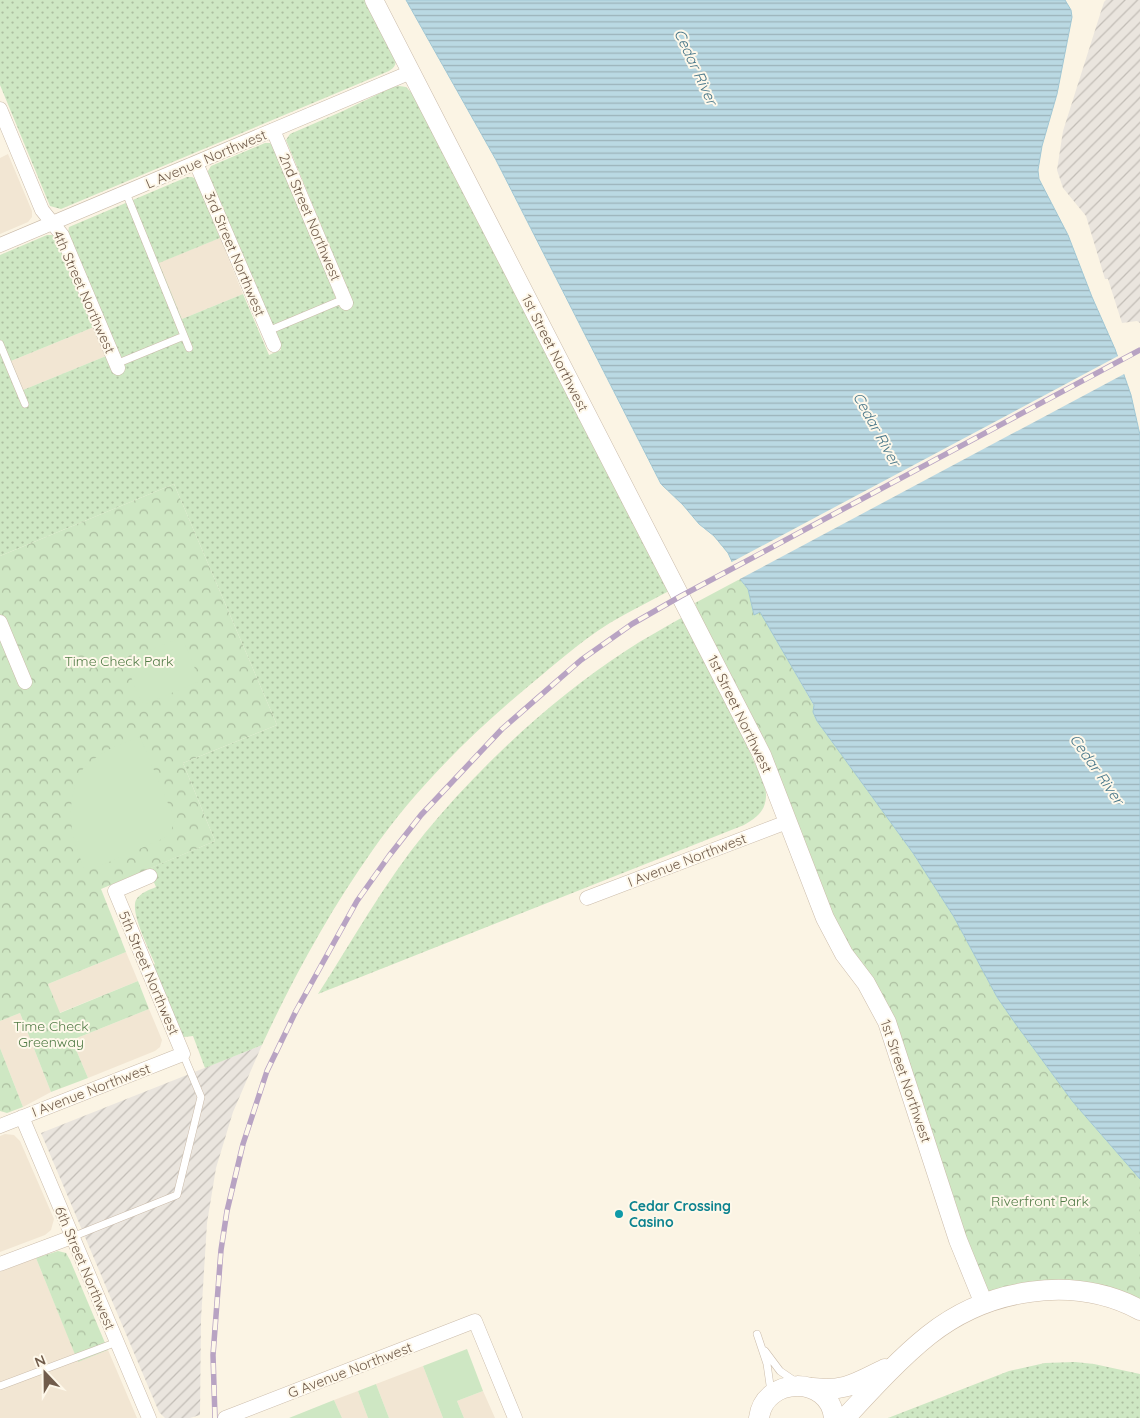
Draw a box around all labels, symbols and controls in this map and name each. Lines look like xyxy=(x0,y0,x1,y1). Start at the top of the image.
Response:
water label: Cedar River xyxy=(670,26,723,110)
street label: L Avenue Northwest xyxy=(143,125,269,193)
street label: 2nd Street Northwest xyxy=(275,151,345,284)
street label: 3rd Street Northwest xyxy=(201,189,269,319)
street label: 4th Street Northwest xyxy=(49,228,119,356)
street label: 1st Street Northwest xyxy=(518,291,592,415)
water label: Cedar River xyxy=(849,389,906,471)
park label: Time Check Park xyxy=(64,652,174,670)
street label: 1st Street Northwest xyxy=(704,652,776,776)
water label: Cedar River xyxy=(1066,730,1129,810)
street label: I Avenue Northwest xyxy=(625,829,749,891)
street label: 5th Street Northwest xyxy=(115,908,183,1038)
park label: Time Check Greenway xyxy=(13,1017,89,1051)
street label: 1st Street Northwest xyxy=(877,1017,936,1145)
street label: I Avenue Northwest xyxy=(29,1059,153,1121)
park label: Riverfront Park xyxy=(991,1192,1089,1210)
place label: Cedar Crossing Casino xyxy=(629,1197,731,1231)
street label: 6th Street Northwest xyxy=(51,1203,119,1333)
marker: Cedar Crossing Casino xyxy=(613,1208,625,1220)
street label: G Avenue Northwest xyxy=(285,1338,415,1402)
north arrow xyxy=(20,1348,70,1398)
text: N xyxy=(32,1351,48,1371)

